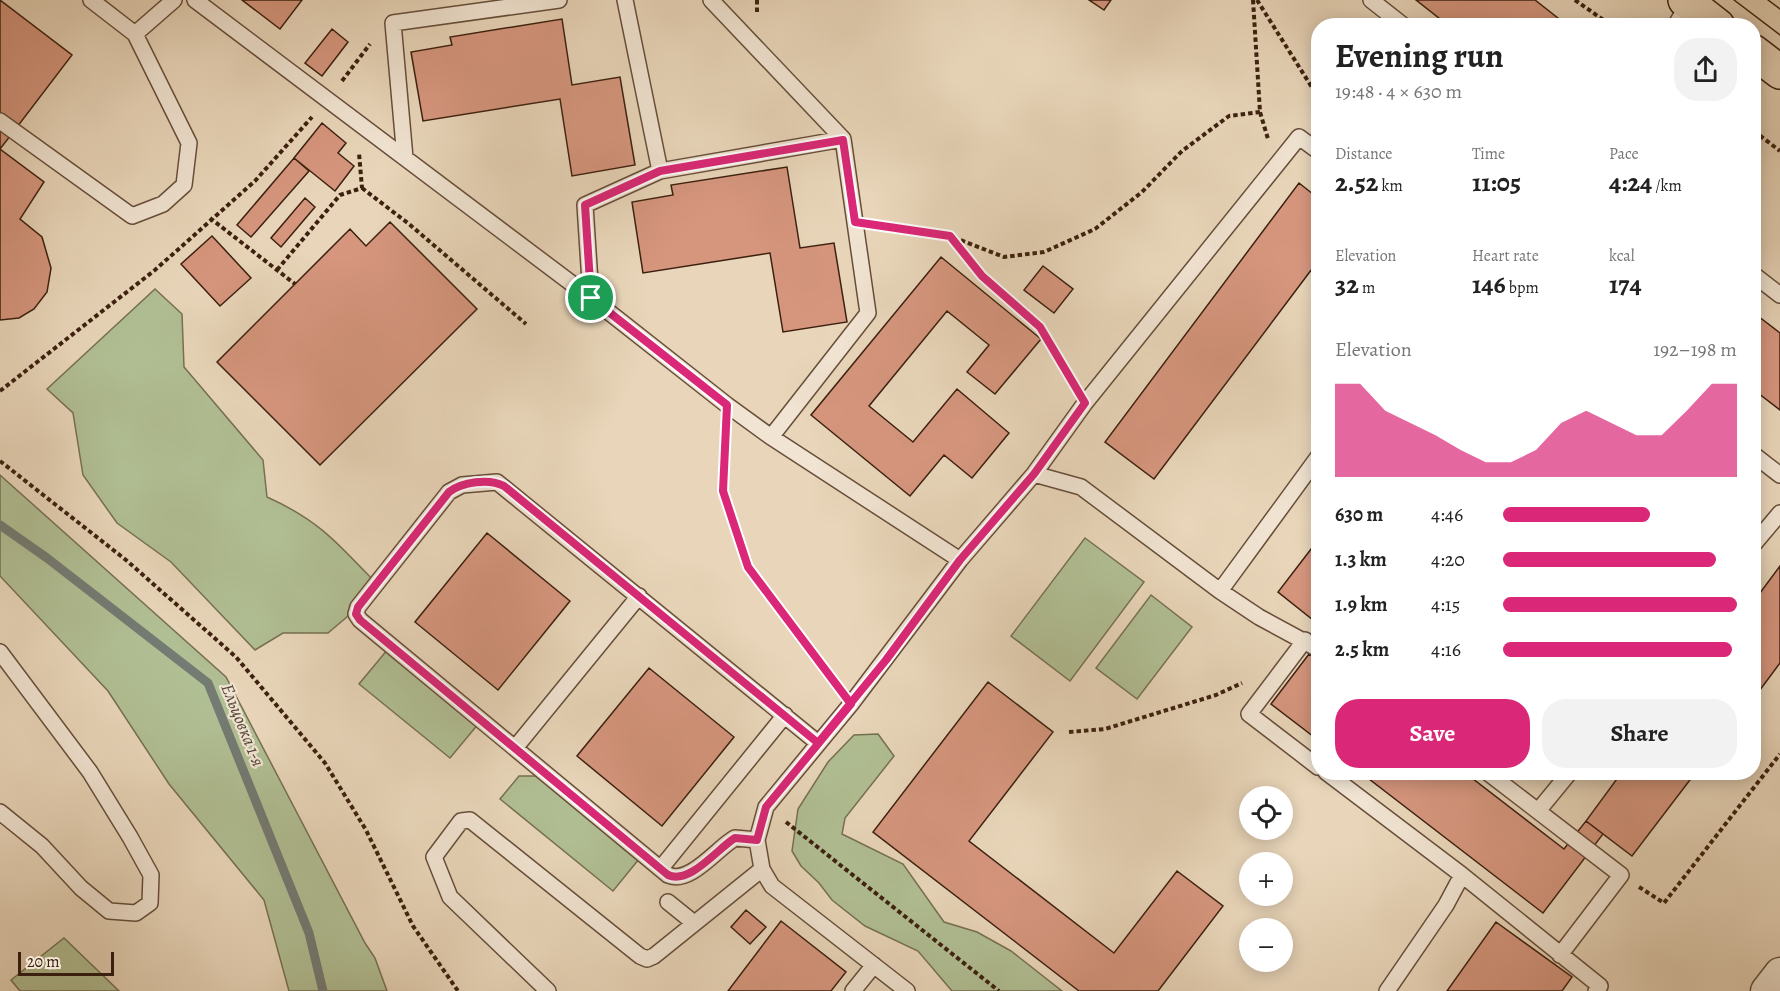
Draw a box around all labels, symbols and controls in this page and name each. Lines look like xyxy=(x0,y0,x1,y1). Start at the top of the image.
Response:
text: Evening run xyxy=(1335,33,1504,78)
button: share xyxy=(1674,38,1737,101)
text: 19:48 · 4 × 630 m xyxy=(1335,78,1462,105)
text: Distance xyxy=(1335,143,1392,165)
text: Time xyxy=(1472,143,1505,165)
text: Pace xyxy=(1609,143,1639,165)
text: 2.52 xyxy=(1335,165,1378,200)
text: 11:05 xyxy=(1472,165,1521,200)
text: 4:24 xyxy=(1609,165,1652,200)
text: km xyxy=(1378,175,1403,197)
text: /km xyxy=(1652,175,1682,197)
text: Elevation xyxy=(1335,245,1396,267)
text: Heart rate xyxy=(1472,245,1539,267)
text: kcal xyxy=(1609,245,1635,267)
text: 32 xyxy=(1335,267,1359,302)
text: 146 xyxy=(1472,267,1506,302)
text: 174 xyxy=(1609,267,1642,302)
pin xyxy=(565,272,616,323)
text: m xyxy=(1359,277,1375,299)
text: bpm xyxy=(1506,277,1539,299)
icon: arrive xyxy=(574,281,607,314)
text: Elevation xyxy=(1335,336,1412,363)
text: 192–198 m xyxy=(1653,336,1737,363)
text: 630 m xyxy=(1335,501,1383,528)
text: 4:46 xyxy=(1431,501,1463,528)
text: 1.3 km xyxy=(1335,546,1387,573)
text: 4:20 xyxy=(1431,546,1465,573)
text: 1.9 km xyxy=(1335,591,1388,618)
text: 4:15 xyxy=(1431,591,1460,618)
text: 2.5 km xyxy=(1335,636,1389,663)
text: 4:16 xyxy=(1431,636,1461,663)
water label: Ельцовка 1-я xyxy=(216,680,270,770)
button: Save xyxy=(1335,699,1530,768)
button: Share xyxy=(1542,699,1737,768)
map controls xyxy=(1239,786,1293,972)
button: locate xyxy=(1239,786,1293,840)
button: + xyxy=(1239,852,1293,906)
button: − xyxy=(1239,918,1293,972)
scale bar xyxy=(18,949,114,976)
text: 20 m xyxy=(27,951,60,973)

